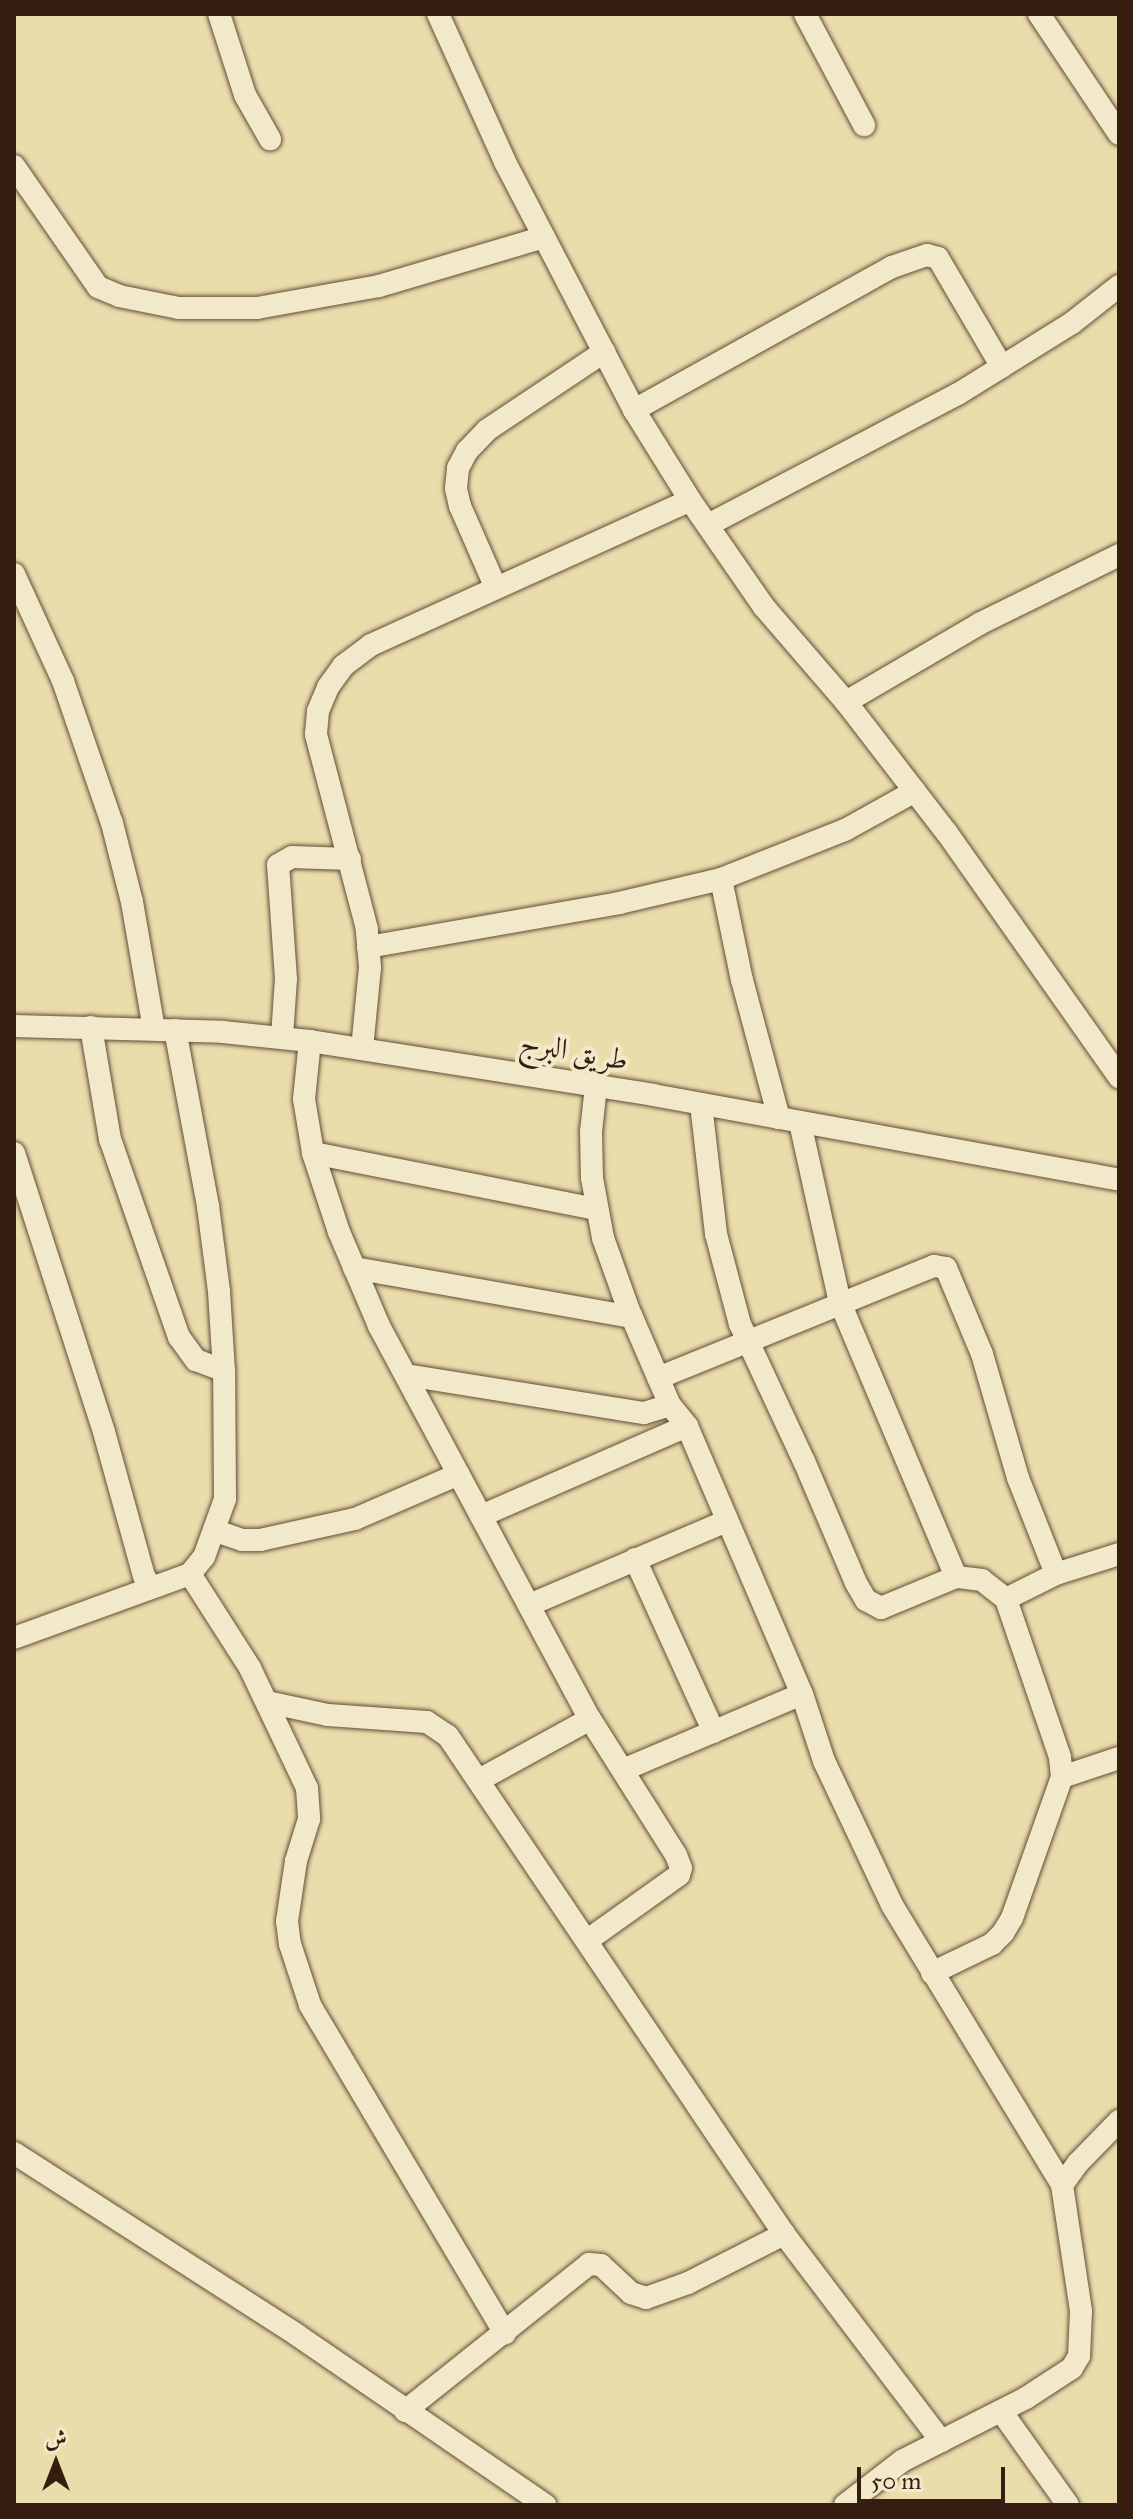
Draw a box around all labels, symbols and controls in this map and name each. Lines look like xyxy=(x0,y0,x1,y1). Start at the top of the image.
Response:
street label: طريق البرج xyxy=(517,1024,631,1078)
north arrow xyxy=(16,2423,96,2503)
text: ش xyxy=(45,2425,67,2452)
scale bar xyxy=(861,2451,1009,2501)
text: 50 m xyxy=(871,2466,921,2496)

